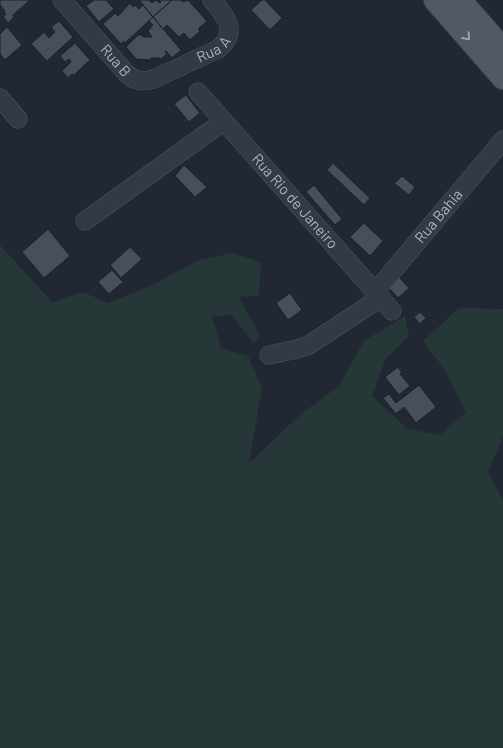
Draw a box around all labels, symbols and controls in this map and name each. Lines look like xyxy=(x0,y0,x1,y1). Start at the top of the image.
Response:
one-way arrow xyxy=(461,31,470,40)
street label: Rua A xyxy=(193,32,234,66)
street label: Rua B xyxy=(97,40,135,80)
street label: Rua Rio de Janeiro xyxy=(249,149,342,252)
street label: Rua Bahia xyxy=(410,185,466,246)

